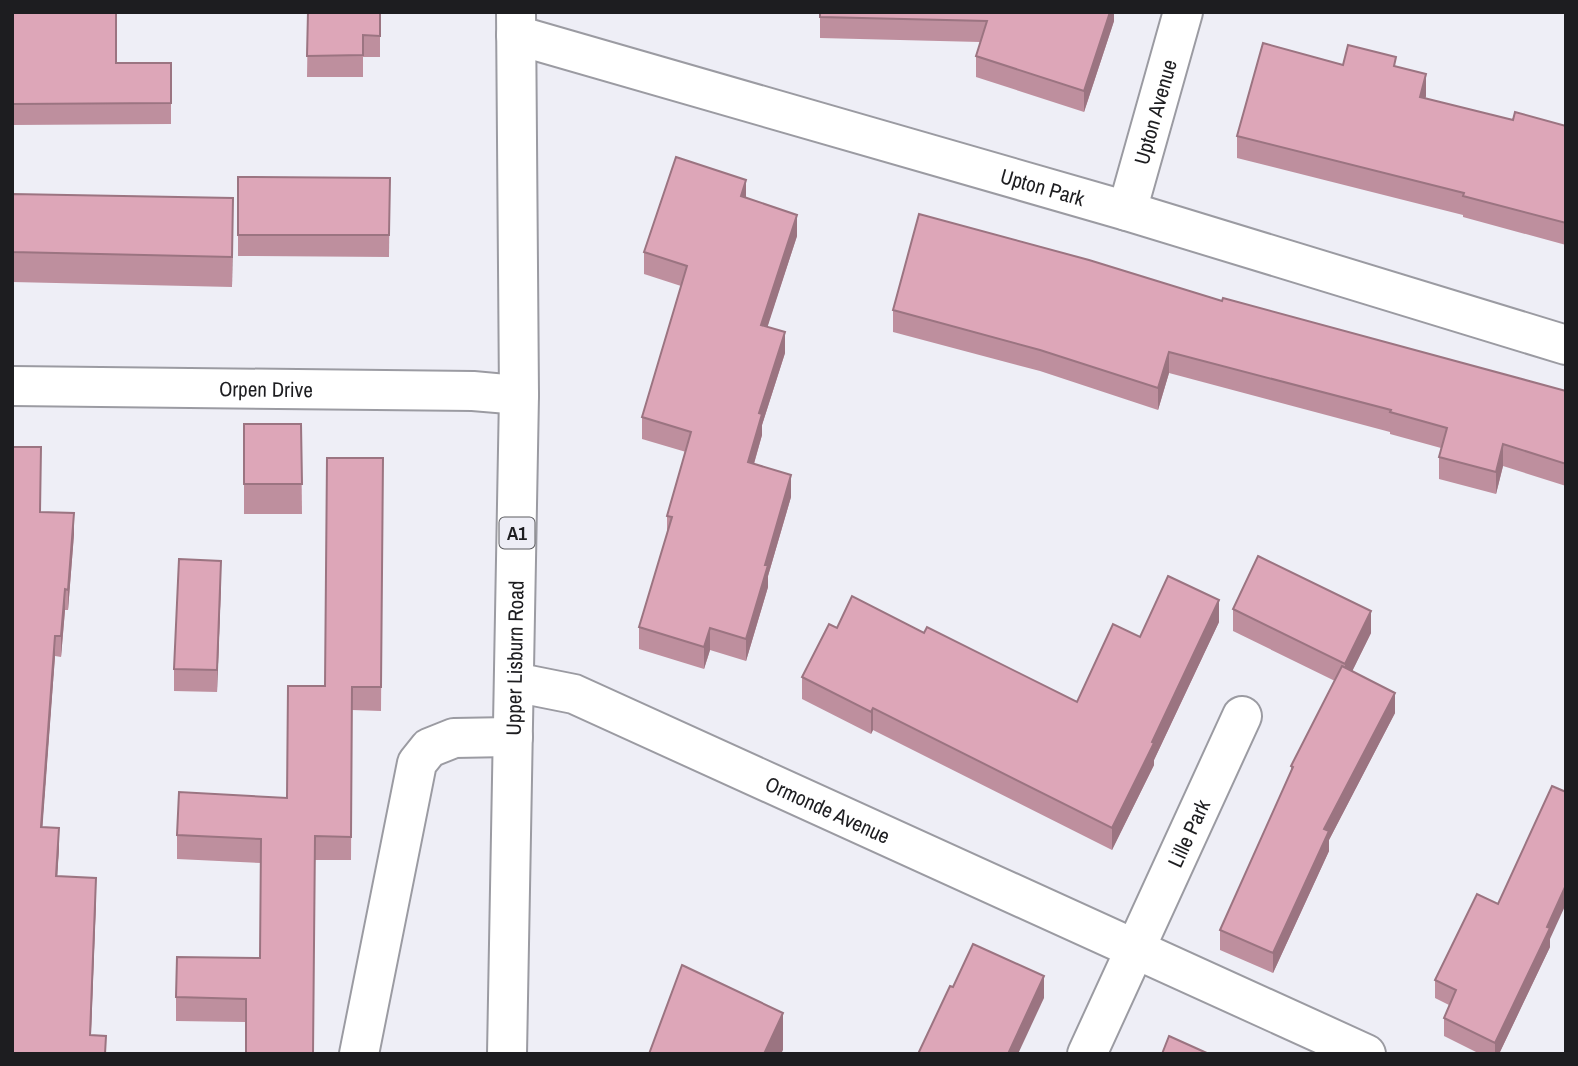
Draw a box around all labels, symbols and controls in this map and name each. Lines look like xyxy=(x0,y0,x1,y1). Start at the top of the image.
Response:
street label: Upton Avenue xyxy=(1126,56,1183,168)
street label: Upton Park xyxy=(997,161,1088,213)
street label: Orpen Drive xyxy=(219,374,313,404)
road number: A1 xyxy=(500,518,534,548)
street label: Upper Lisburn Road xyxy=(498,580,530,736)
street label: Ormonde Avenue xyxy=(761,768,895,850)
street label: Lille Park xyxy=(1160,794,1217,872)

